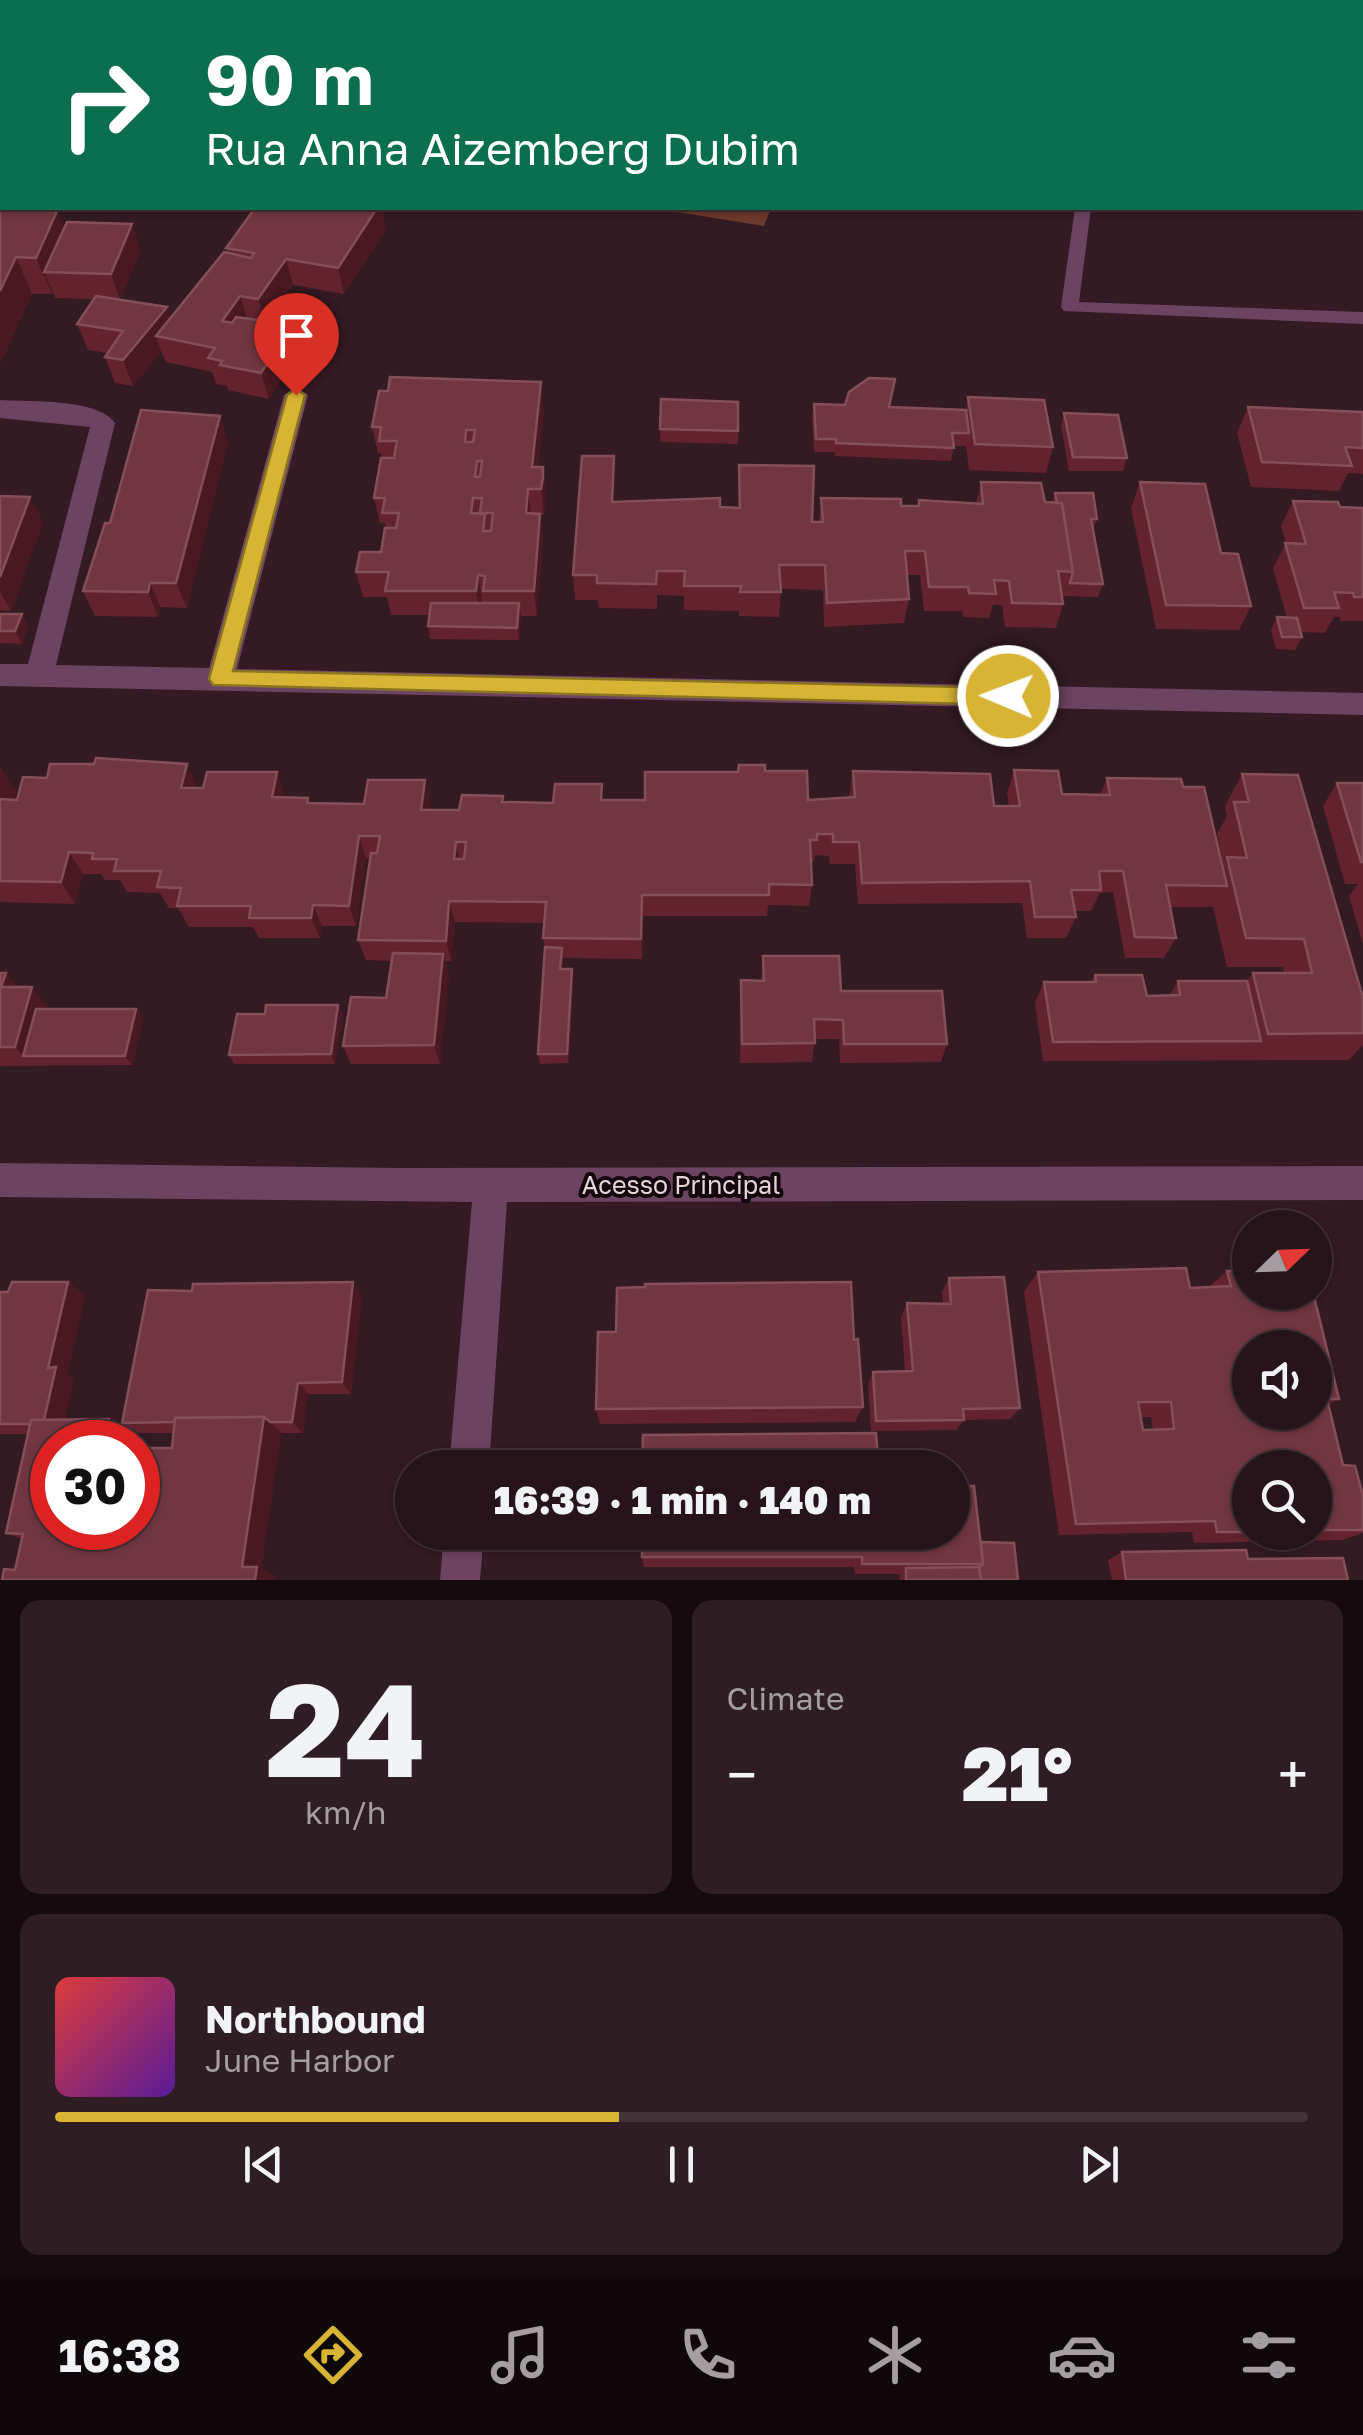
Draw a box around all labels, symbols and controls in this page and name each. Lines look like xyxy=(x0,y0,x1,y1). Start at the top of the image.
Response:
text: 90 m xyxy=(205,36,374,120)
icon: right xyxy=(40,40,170,170)
text: Rua Anna Aizemberg Dubim xyxy=(205,121,800,175)
pin xyxy=(254,293,339,396)
icon: arrive xyxy=(269,308,324,363)
position arrow xyxy=(956,644,1060,748)
street label: Acesso Principal xyxy=(582,1169,780,1200)
north arrow xyxy=(1232,1210,1332,1310)
map controls xyxy=(1232,1210,1332,1550)
button: sound xyxy=(1232,1330,1332,1430)
speed limit sign: 30 xyxy=(30,1420,160,1550)
button: search xyxy=(1232,1450,1332,1550)
text: 16:39 · 1 min · 140 m xyxy=(494,1477,871,1522)
text: 24 xyxy=(265,1650,426,1806)
text: Climate xyxy=(727,1679,845,1717)
text: 21° xyxy=(962,1727,1072,1818)
text: − xyxy=(727,1741,757,1807)
text: + xyxy=(1278,1741,1308,1807)
text: km/h xyxy=(305,1793,386,1831)
text: Northbound xyxy=(205,1996,426,2041)
text: June Harbor xyxy=(205,2041,395,2079)
icon: previous xyxy=(236,2137,291,2192)
icon: pause xyxy=(654,2137,709,2192)
icon: next xyxy=(1072,2137,1127,2192)
icon: directions xyxy=(298,2320,368,2390)
icon: music xyxy=(485,2320,555,2390)
icon: phone xyxy=(673,2320,743,2390)
icon: climate xyxy=(860,2320,930,2390)
icon: car xyxy=(1047,2320,1117,2390)
icon: filters xyxy=(1234,2320,1304,2390)
text: 16:38 xyxy=(59,2328,181,2382)

